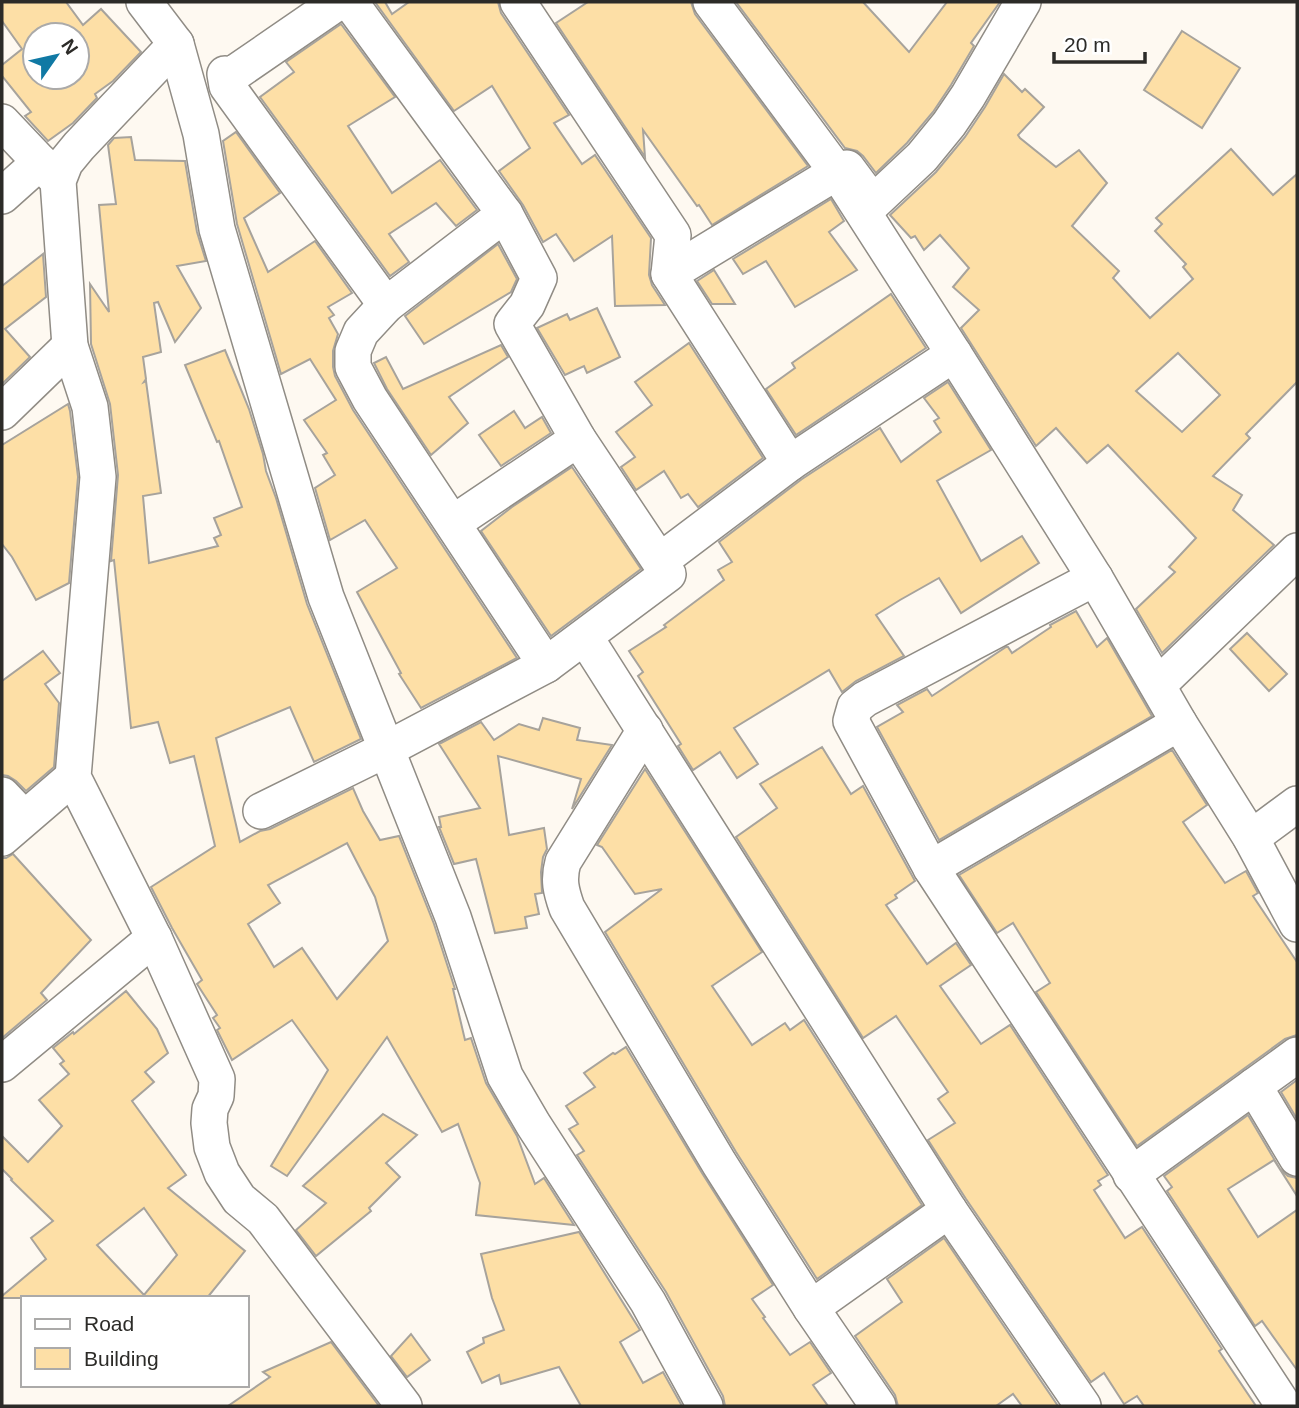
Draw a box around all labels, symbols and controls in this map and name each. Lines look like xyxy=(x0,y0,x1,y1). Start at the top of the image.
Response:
north arrow xyxy=(21,21,91,91)
scale bar xyxy=(1054,21,1145,65)
text: 20 m xyxy=(1064,33,1111,56)
text: N xyxy=(57,35,82,58)
legend xyxy=(21,1296,248,1387)
text: Road xyxy=(84,1312,134,1335)
text: Building xyxy=(84,1347,159,1370)

